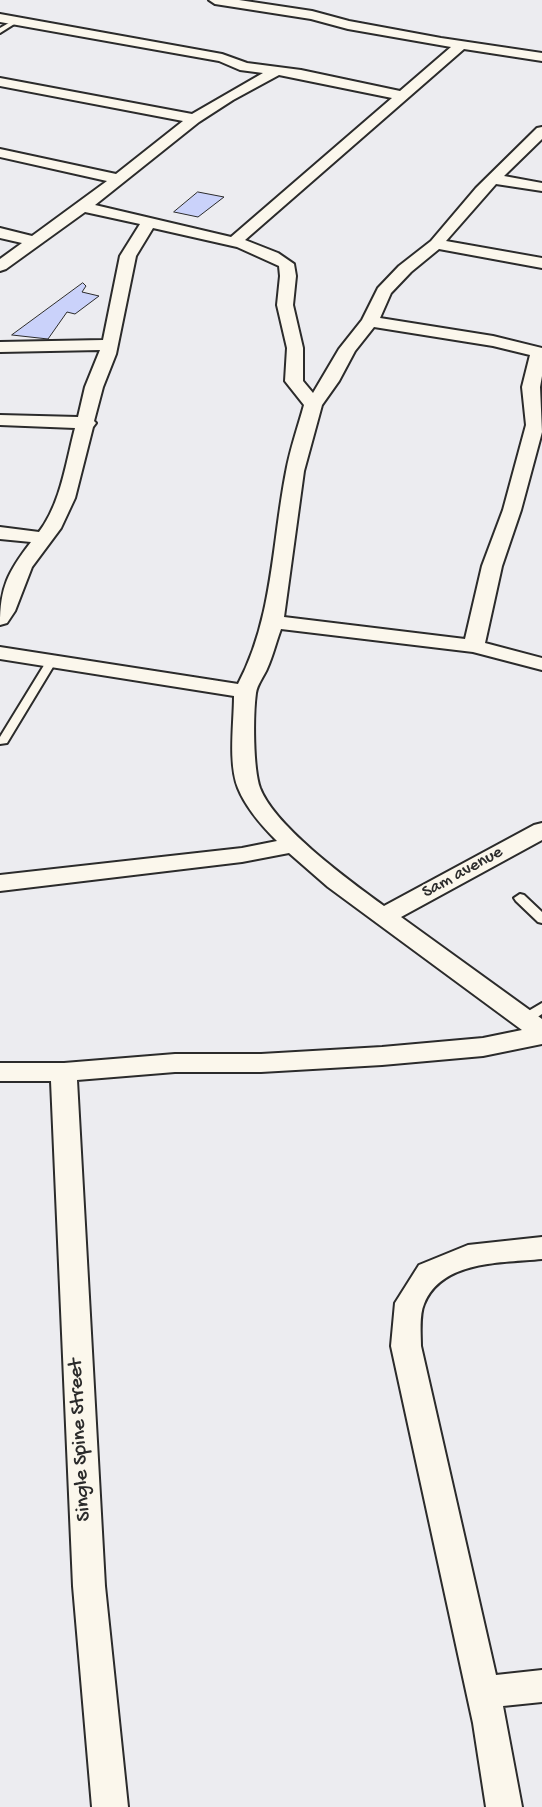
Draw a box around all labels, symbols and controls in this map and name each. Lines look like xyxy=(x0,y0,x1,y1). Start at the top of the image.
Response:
street label: Sam avenue xyxy=(419,842,507,904)
street label: Single Spine Street xyxy=(64,1358,98,1522)

